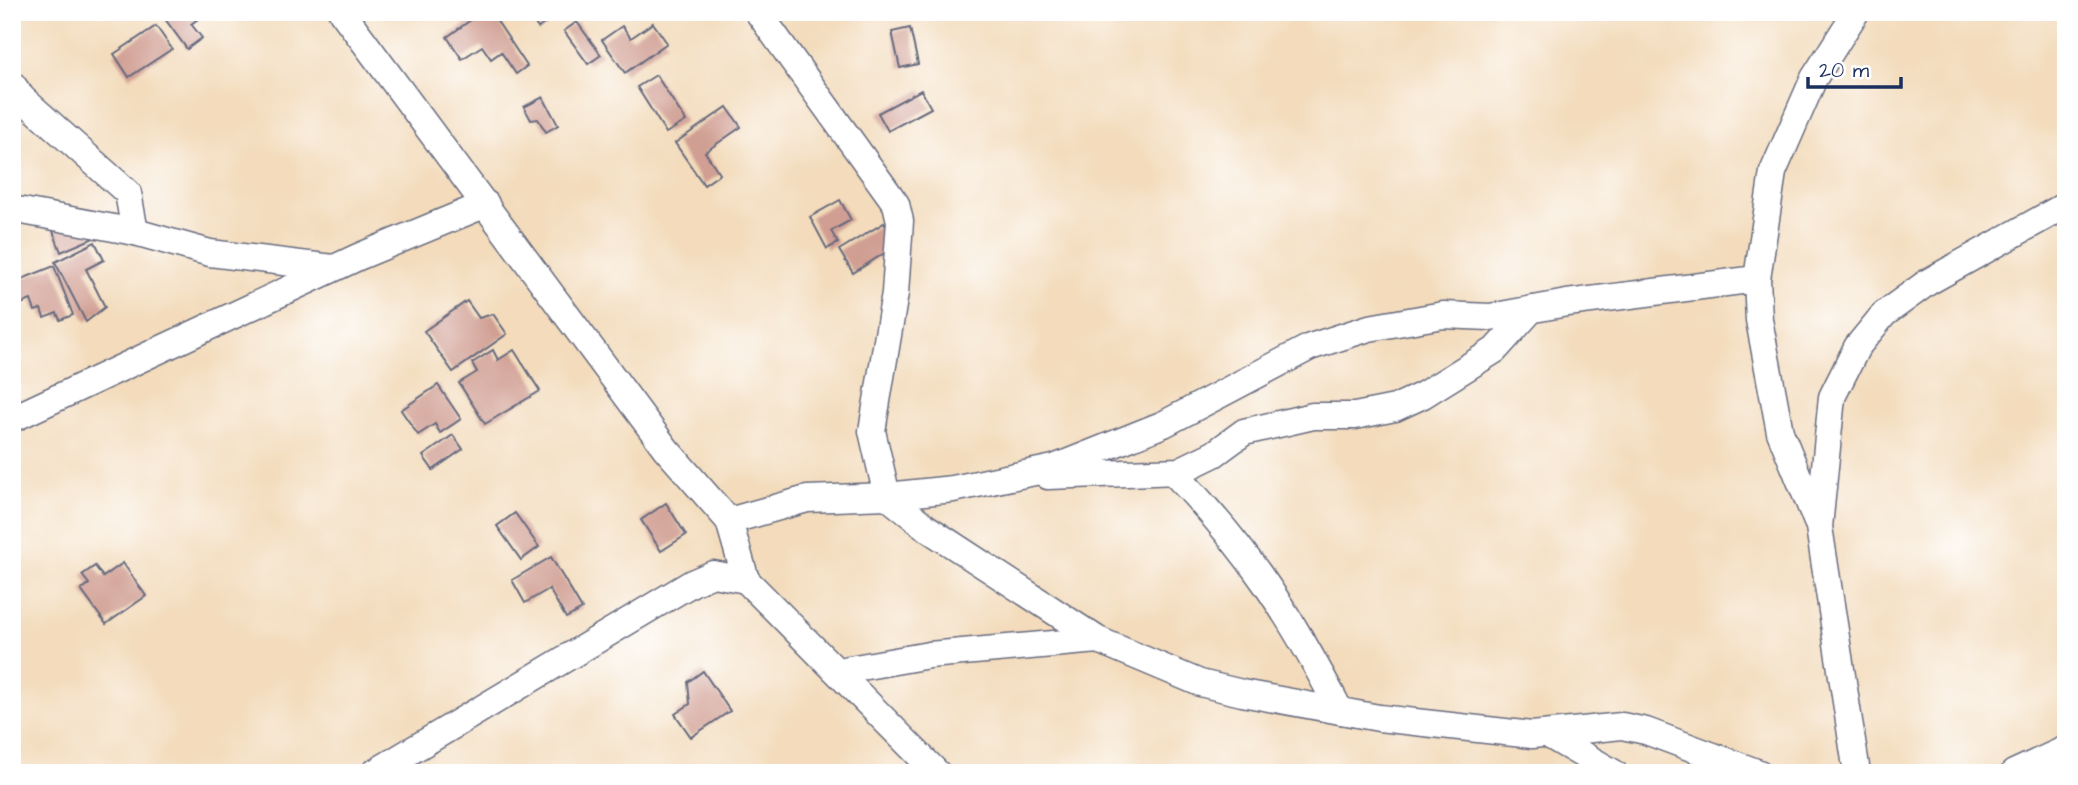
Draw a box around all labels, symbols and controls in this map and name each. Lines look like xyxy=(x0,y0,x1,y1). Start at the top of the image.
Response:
scale bar xyxy=(1808,46,1901,90)
text: 20 m xyxy=(1819,56,1870,85)

